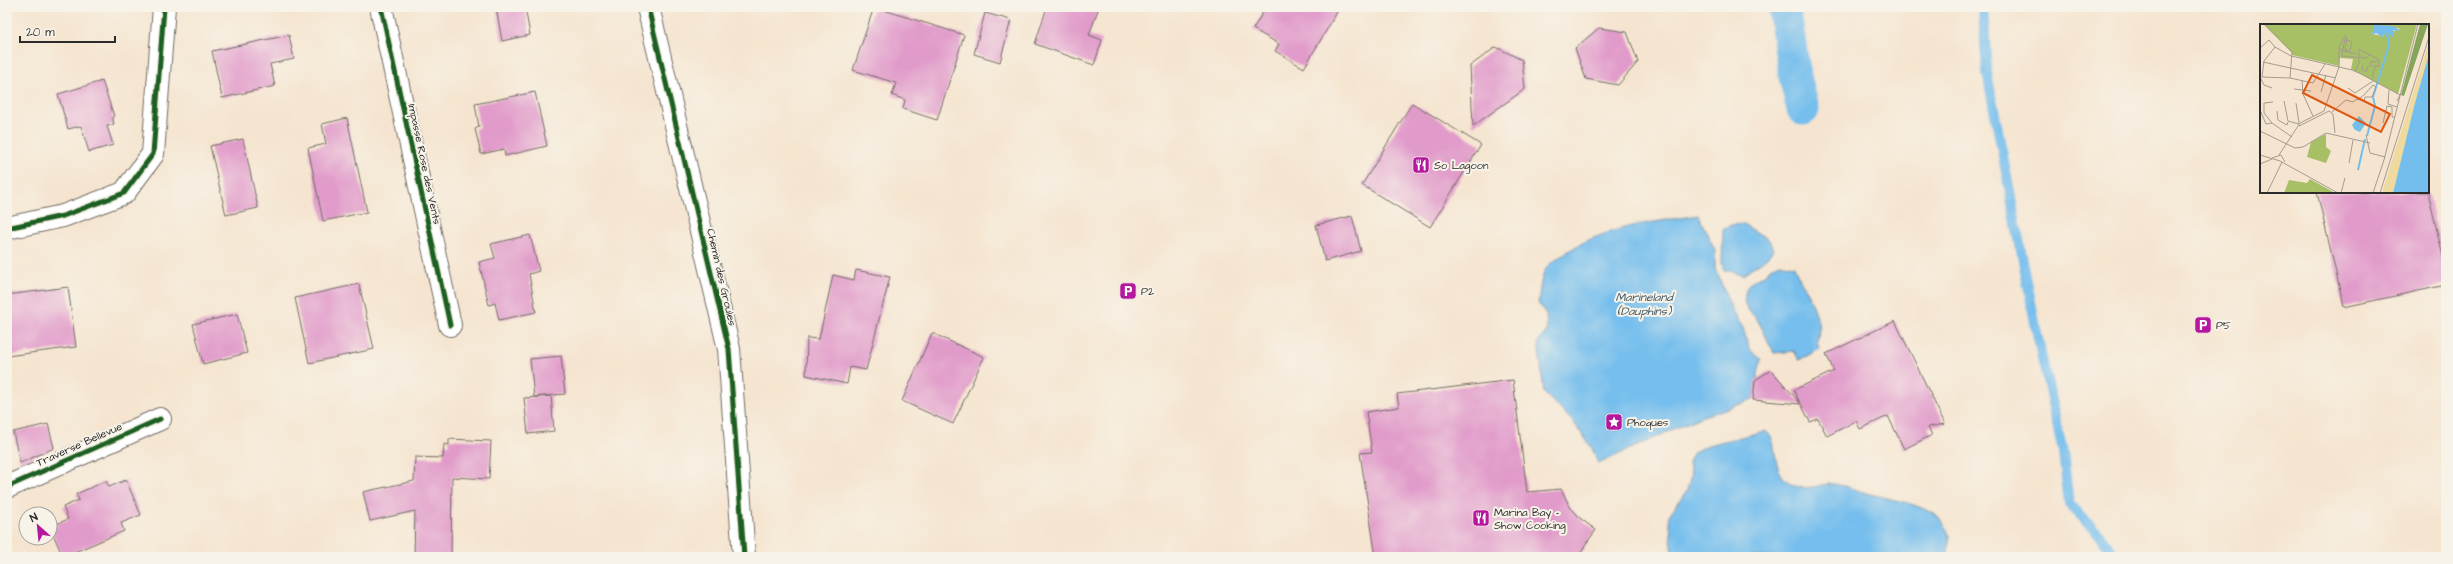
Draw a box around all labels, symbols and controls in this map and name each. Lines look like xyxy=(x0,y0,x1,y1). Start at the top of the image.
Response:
scale bar xyxy=(20,18,115,44)
text: 20 m xyxy=(26,24,55,41)
inset map xyxy=(2260,24,2429,193)
street label: Impasse Rose des Vents xyxy=(404,102,445,226)
restaurant icon: So Lagoon xyxy=(1411,155,1431,175)
place label: So Lagoon xyxy=(1434,158,1489,174)
street label: Chemin des Groules xyxy=(703,227,740,328)
parking icon: P2 xyxy=(1118,281,1138,301)
place label: P2 xyxy=(1141,284,1155,299)
water label: Marineland (Dauphins) xyxy=(1615,289,1675,320)
parking icon: P5 xyxy=(2193,315,2213,335)
place label: P5 xyxy=(2216,318,2231,333)
place icon: Phoques xyxy=(1604,412,1624,432)
place label: Phoques xyxy=(1627,415,1669,430)
street label: Traverse Bellevue xyxy=(34,419,125,470)
place label: Marina Bay - Show Cooking xyxy=(1494,505,1566,534)
north arrow xyxy=(18,506,58,546)
restaurant icon: Marina Bay - Show Cooking xyxy=(1471,508,1491,528)
text: N xyxy=(27,509,40,526)

